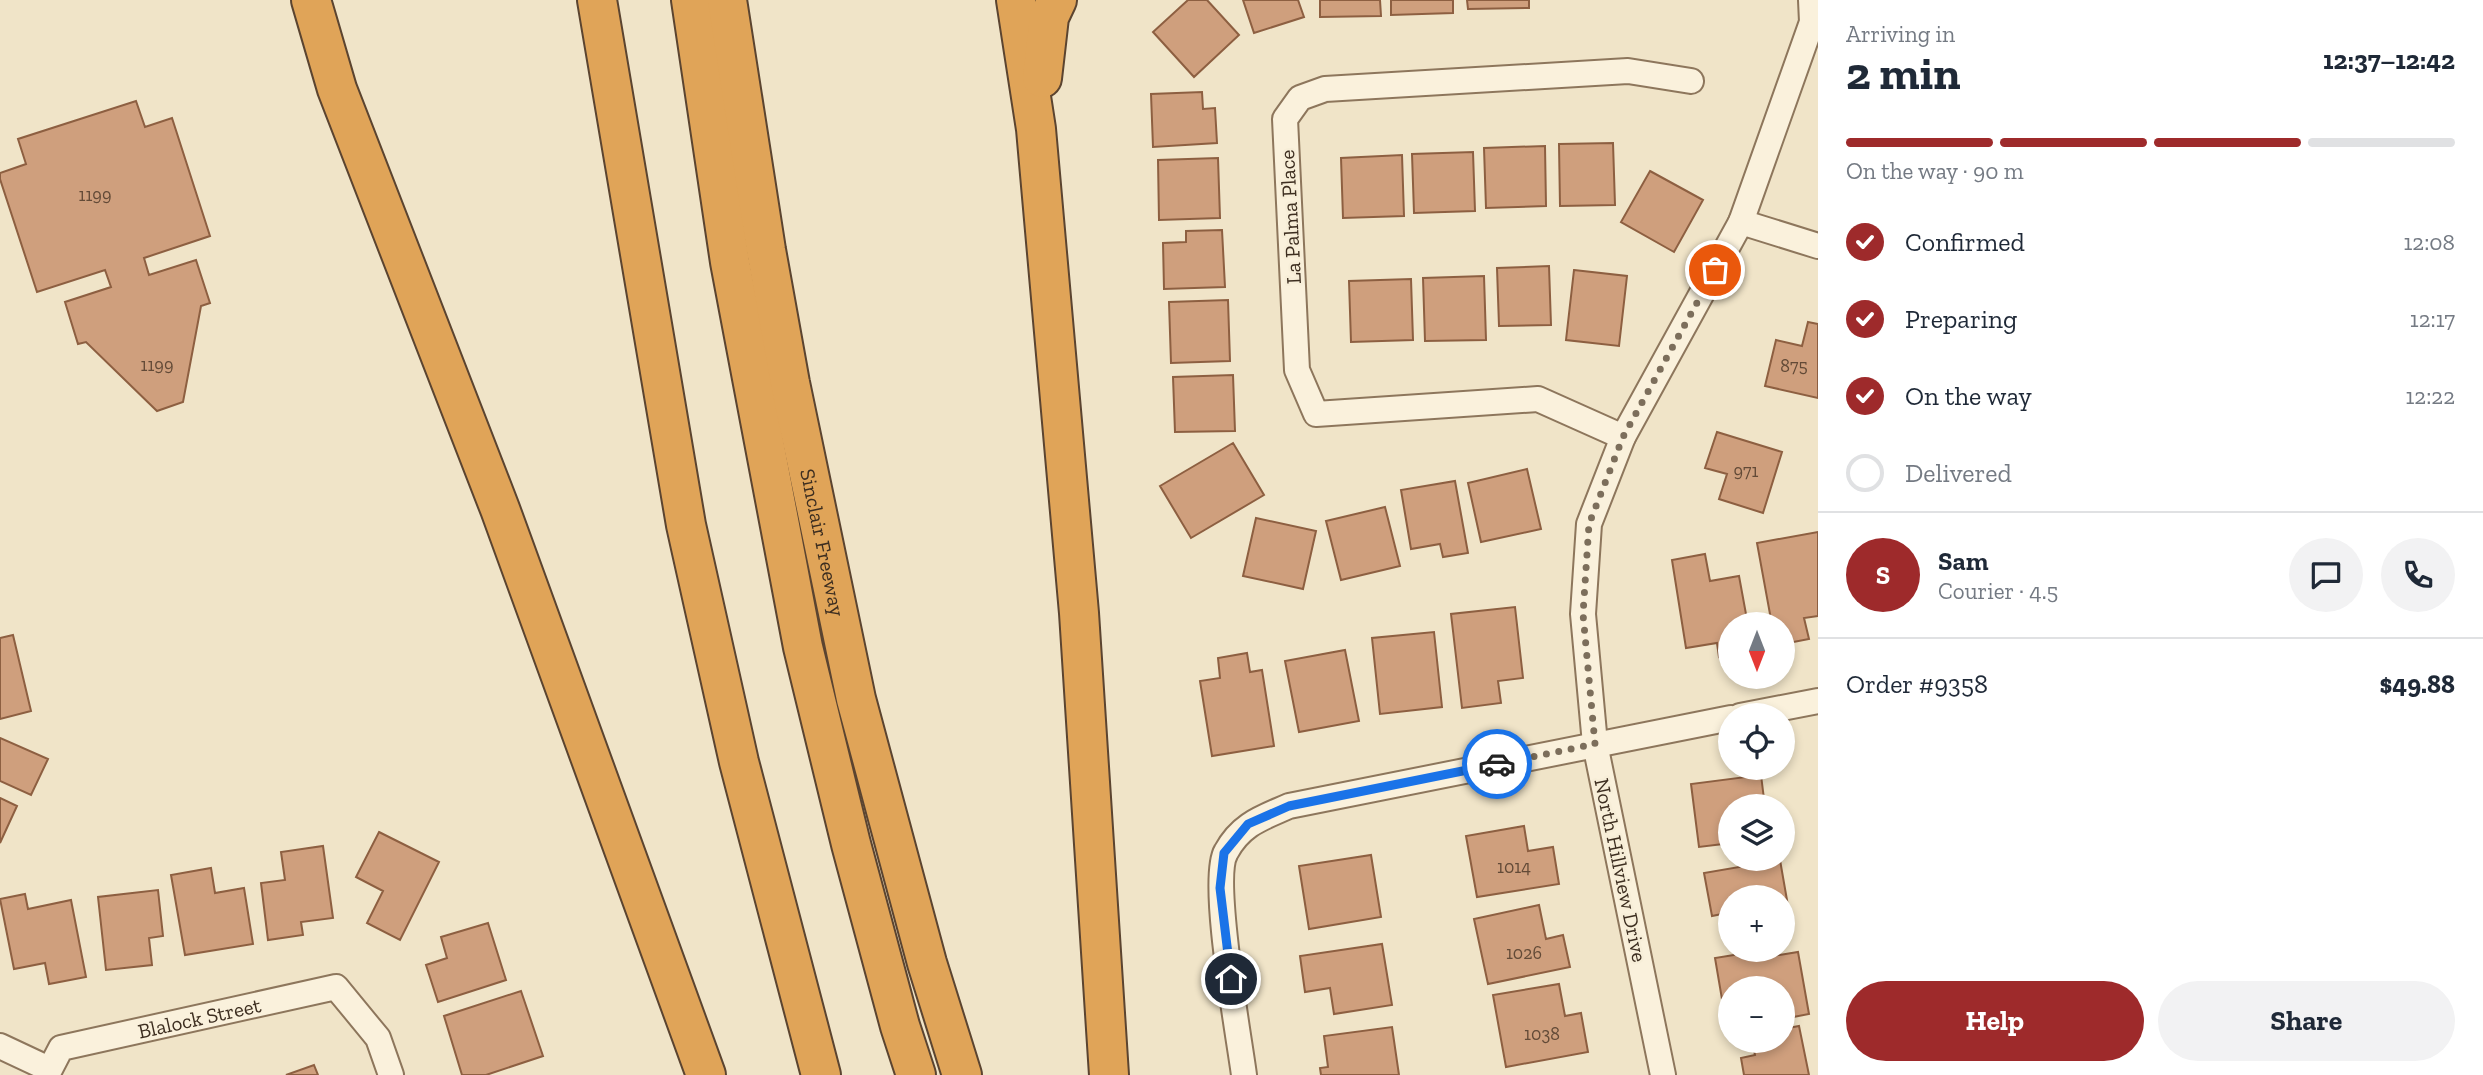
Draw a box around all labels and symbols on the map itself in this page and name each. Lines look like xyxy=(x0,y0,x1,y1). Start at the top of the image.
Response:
street label: La Palma Place xyxy=(1274,149,1306,285)
house number: 1199 xyxy=(79,184,111,206)
pin xyxy=(1685,240,1745,300)
house number: 1199 xyxy=(141,354,173,376)
house number: 875 xyxy=(1780,355,1808,377)
house number: 971 xyxy=(1734,460,1759,482)
street label: Sinclair Freeway xyxy=(796,466,851,619)
north arrow xyxy=(1718,612,1796,690)
courier xyxy=(1462,729,1532,799)
street label: North Hillview Drive xyxy=(1589,776,1653,964)
house number: 1014 xyxy=(1497,856,1531,878)
house number: 1026 xyxy=(1506,942,1542,964)
pin xyxy=(1201,949,1261,1009)
street label: Blalock Street xyxy=(135,992,263,1043)
house number: 1038 xyxy=(1524,1023,1560,1045)

